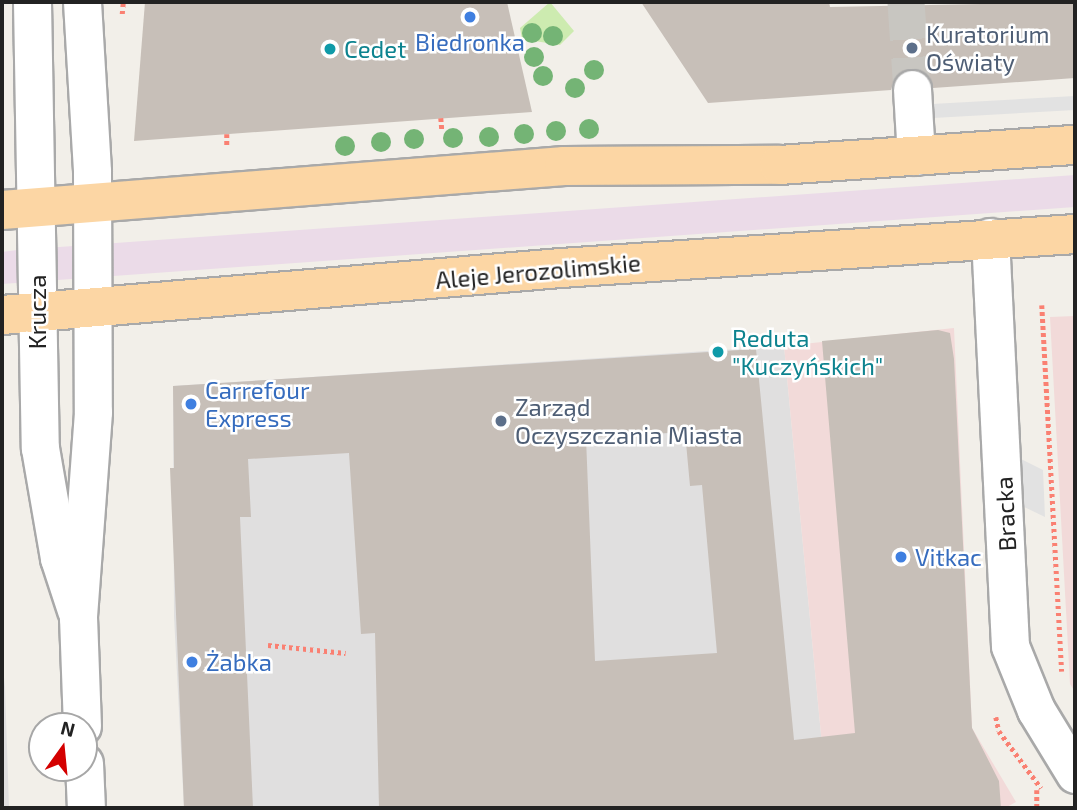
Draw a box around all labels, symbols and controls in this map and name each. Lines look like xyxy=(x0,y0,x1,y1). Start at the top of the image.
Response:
marker: Biedronka xyxy=(462,9,478,25)
place label: Kuratorium Oświaty xyxy=(926,20,1050,76)
place label: Biedronka xyxy=(415,28,525,56)
place label: Cedet xyxy=(344,35,406,63)
marker: Kuratorium Oświaty xyxy=(904,40,920,56)
marker: Cedet xyxy=(322,41,338,57)
street label: Aleje Jerozolimskie xyxy=(434,248,642,294)
street label: Krucza xyxy=(23,275,51,349)
place label: Reduta "Kuczyńskich" xyxy=(732,324,883,380)
marker: Reduta "Kuczyńskich" xyxy=(710,344,726,360)
place label: Carrefour Express xyxy=(205,376,310,432)
place label: Zarząd Oczyszczania Miasta xyxy=(515,393,742,449)
marker: Carrefour Express xyxy=(183,396,199,412)
marker: Zarząd Oczyszczania Miasta xyxy=(493,413,509,429)
street label: Bracka xyxy=(989,476,1021,552)
place label: Vitkac xyxy=(915,543,982,571)
marker: Vitkac xyxy=(893,549,909,565)
place label: Żabka xyxy=(206,648,272,676)
marker: Żabka xyxy=(184,654,200,670)
north arrow xyxy=(28,712,98,782)
text: N xyxy=(58,715,78,741)

